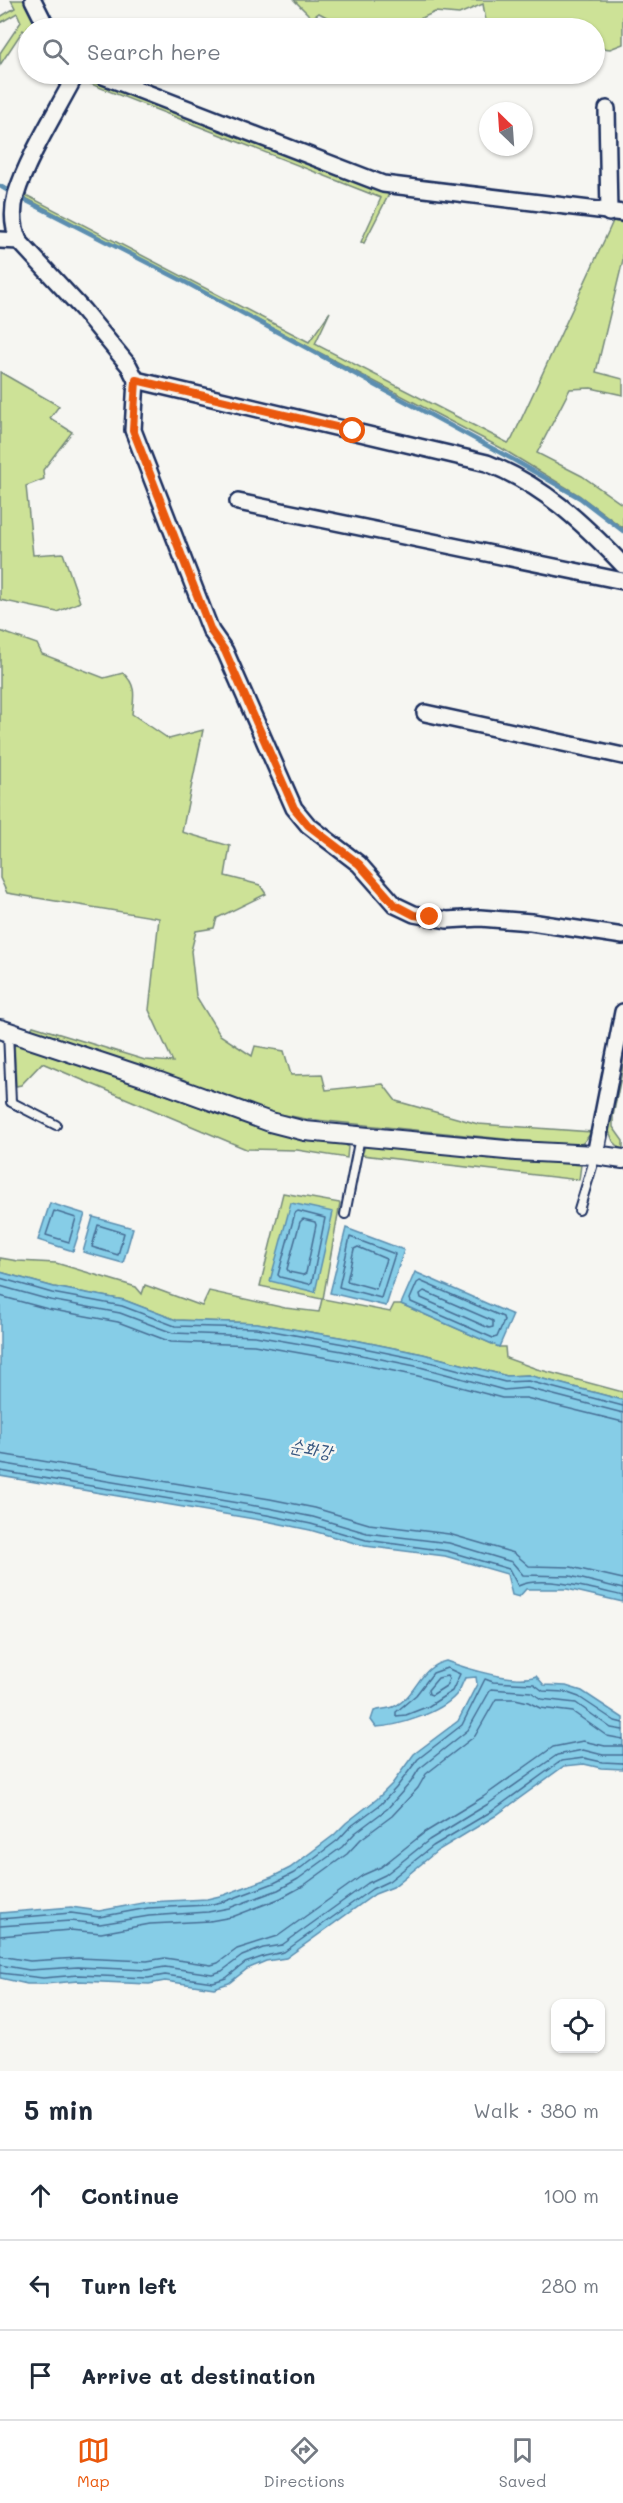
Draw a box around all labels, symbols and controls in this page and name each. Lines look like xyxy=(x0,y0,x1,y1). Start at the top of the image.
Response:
search box xyxy=(18,18,605,84)
icon: search xyxy=(39,35,72,68)
text: Search here xyxy=(87,37,221,66)
north arrow xyxy=(479,102,533,156)
route start xyxy=(339,417,365,443)
route end xyxy=(416,903,442,929)
water label: 순화강 xyxy=(288,1432,337,1464)
map controls xyxy=(551,1999,605,2053)
button: locate xyxy=(551,1999,605,2053)
text: 5 min xyxy=(24,2093,93,2127)
text: Walk · 380 m xyxy=(473,2097,599,2123)
icon: ahead xyxy=(24,2179,57,2212)
text: Continue xyxy=(81,2181,179,2210)
text: 100 m xyxy=(543,2182,599,2208)
icon: left xyxy=(24,2269,57,2302)
text: Turn left xyxy=(81,2271,177,2300)
text: 280 m xyxy=(541,2272,599,2298)
icon: arrive xyxy=(24,2359,57,2392)
text: Arrive at destination xyxy=(81,2361,316,2390)
tab: Map xyxy=(77,2434,110,2491)
tab: Directions xyxy=(264,2434,345,2491)
tab: Saved xyxy=(499,2434,546,2491)

